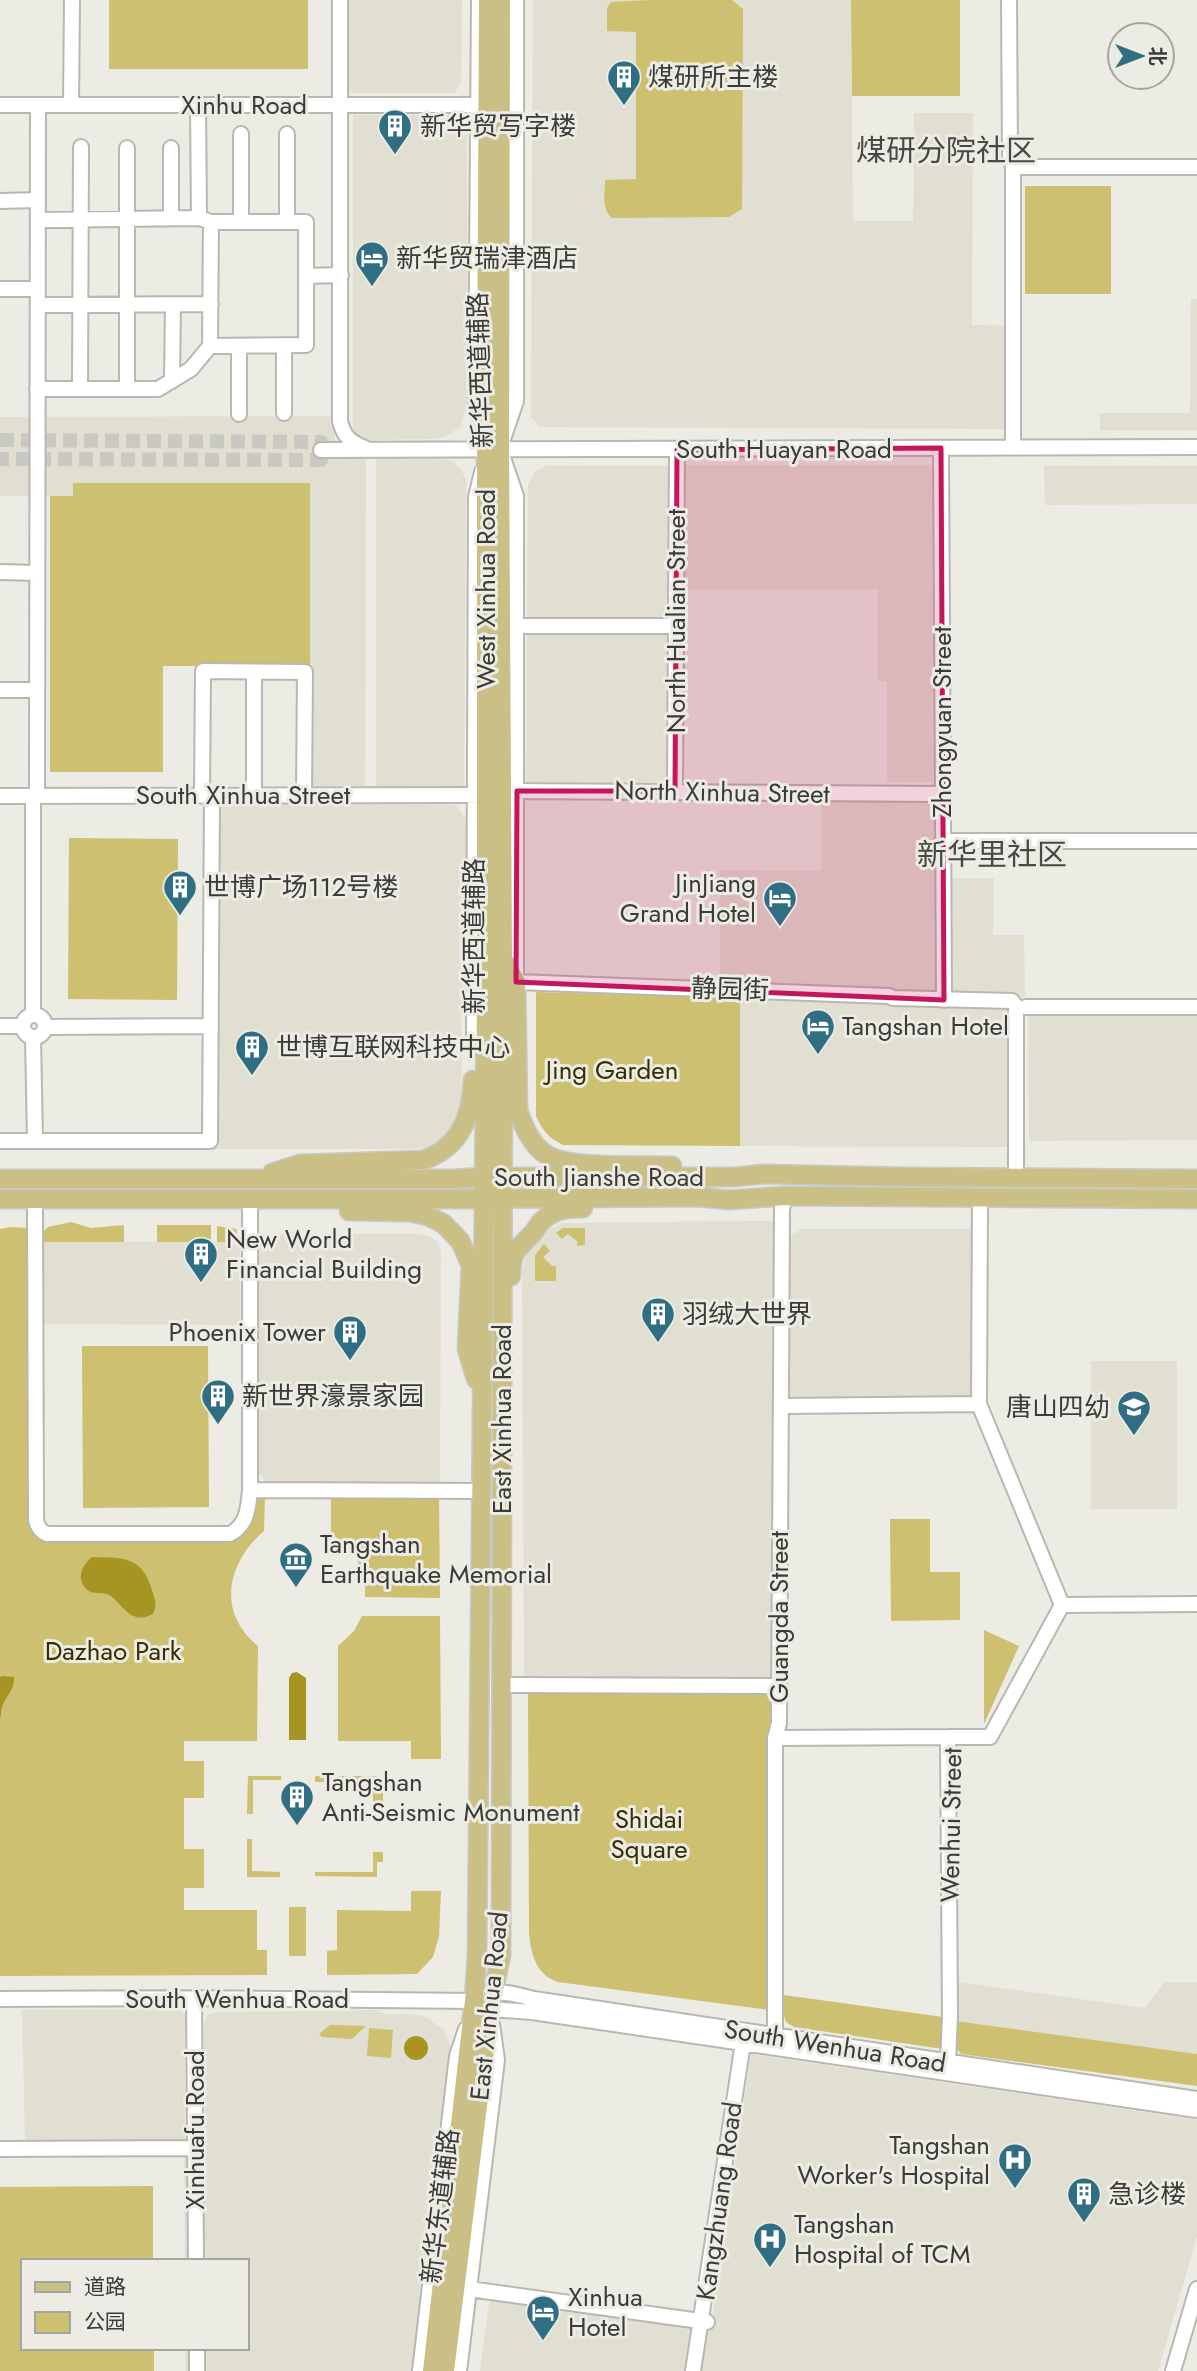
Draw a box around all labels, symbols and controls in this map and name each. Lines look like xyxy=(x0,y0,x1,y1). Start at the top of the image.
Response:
north arrow xyxy=(1106,21,1176,91)
text: 北 xyxy=(1144,46,1171,66)
building icon: 煤研所主楼 xyxy=(605,58,643,107)
place label: 煤研所主楼 xyxy=(648,58,778,96)
street label: Xinhu Road xyxy=(181,86,307,124)
building icon: 新华贸写字楼 xyxy=(376,107,414,156)
place label: 新华贸写字楼 xyxy=(420,107,576,145)
district label: 煤研分院社区 xyxy=(856,129,1036,172)
hotel icon: 新华贸瑞津酒店 xyxy=(353,239,391,288)
place label: 新华贸瑞津酒店 xyxy=(396,239,578,277)
street label: 新华西道辅路 xyxy=(458,291,502,449)
street label: South Huayan Road xyxy=(676,430,892,468)
street label: West Xinhua Road xyxy=(467,489,505,689)
street label: North Hualian Street xyxy=(657,508,695,733)
street label: Zhongyuan Street xyxy=(923,625,961,818)
street label: North Xinhua Street xyxy=(614,771,831,813)
street label: South Xinhua Street xyxy=(136,776,351,814)
district label: 新华里社区 xyxy=(917,833,1067,876)
street label: 新华西道辅路 xyxy=(455,858,493,1014)
place label: JinJiang Grand Hotel xyxy=(620,864,756,932)
building icon: 世博广场112号楼 xyxy=(161,868,199,917)
place label: 世博广场112号楼 xyxy=(204,868,398,906)
hotel icon: JinJiang Grand Hotel xyxy=(761,879,799,928)
street label: 静园街 xyxy=(690,969,770,1009)
hotel icon: Tangshan Hotel xyxy=(799,1007,837,1056)
place label: Tangshan Hotel xyxy=(842,1007,1009,1045)
building icon: 世博互联网科技中心 xyxy=(233,1028,271,1077)
place label: 世博互联网科技中心 xyxy=(276,1028,510,1066)
park label: Jing Garden xyxy=(543,1051,678,1089)
street label: South Jianshe Road xyxy=(494,1158,704,1196)
place label: New World Financial Building xyxy=(226,1220,422,1288)
building icon: New World Financial Building xyxy=(182,1235,220,1284)
building icon: 羽绒大世界 xyxy=(639,1295,677,1344)
place label: 羽绒大世界 xyxy=(682,1295,812,1333)
place label: Phoenix Tower xyxy=(168,1313,326,1351)
building icon: Phoenix Tower xyxy=(331,1313,369,1362)
street label: East Xinhua Road xyxy=(483,1324,521,1514)
building icon: 新世界濠景家园 xyxy=(199,1377,237,1426)
place label: 新世界濠景家园 xyxy=(242,1377,424,1415)
place label: 唐山四幼 xyxy=(1006,1388,1110,1426)
school or university icon: 唐山四幼 xyxy=(1115,1388,1153,1437)
place label: Tangshan Earthquake Memorial xyxy=(320,1525,552,1593)
street label: Guangda Street xyxy=(760,1530,798,1703)
museum icon: Tangshan Earthquake Memorial xyxy=(277,1540,315,1589)
park label: Dazhao Park xyxy=(45,1632,182,1670)
street label: Wenhui Street xyxy=(931,1747,971,1903)
place label: Tangshan Anti-Seismic Monument xyxy=(322,1763,580,1831)
building icon: Tangshan Anti-Seismic Monument xyxy=(278,1778,316,1827)
park label: Shidai Square xyxy=(610,1800,688,1868)
street label: East Xinhua Road xyxy=(460,1910,518,2102)
street label: South Wenhua Road xyxy=(125,1980,349,2018)
street label: South Wenhua Road xyxy=(721,2010,949,2082)
street label: Xinhuafu Road xyxy=(176,2050,214,2210)
street label: Kangzhuang Road xyxy=(686,2099,752,2303)
street label: 新华东道辅路 xyxy=(412,2126,468,2286)
place label: Tangshan Worker's Hospital xyxy=(797,2126,990,2194)
hospital icon: Tangshan Worker's Hospital xyxy=(996,2141,1034,2190)
building icon: 急诊楼 xyxy=(1065,2175,1103,2224)
place label: 急诊楼 xyxy=(1108,2175,1186,2213)
place label: Tangshan Hospital of TCM xyxy=(794,2205,970,2273)
hospital icon: Tangshan Hospital of TCM xyxy=(751,2220,789,2269)
legend xyxy=(21,2259,248,2350)
text: 道路 xyxy=(84,2272,126,2302)
place label: Xinhua Hotel xyxy=(568,2278,643,2346)
hotel icon: Xinhua Hotel xyxy=(524,2293,562,2342)
text: 公园 xyxy=(84,2307,126,2337)

